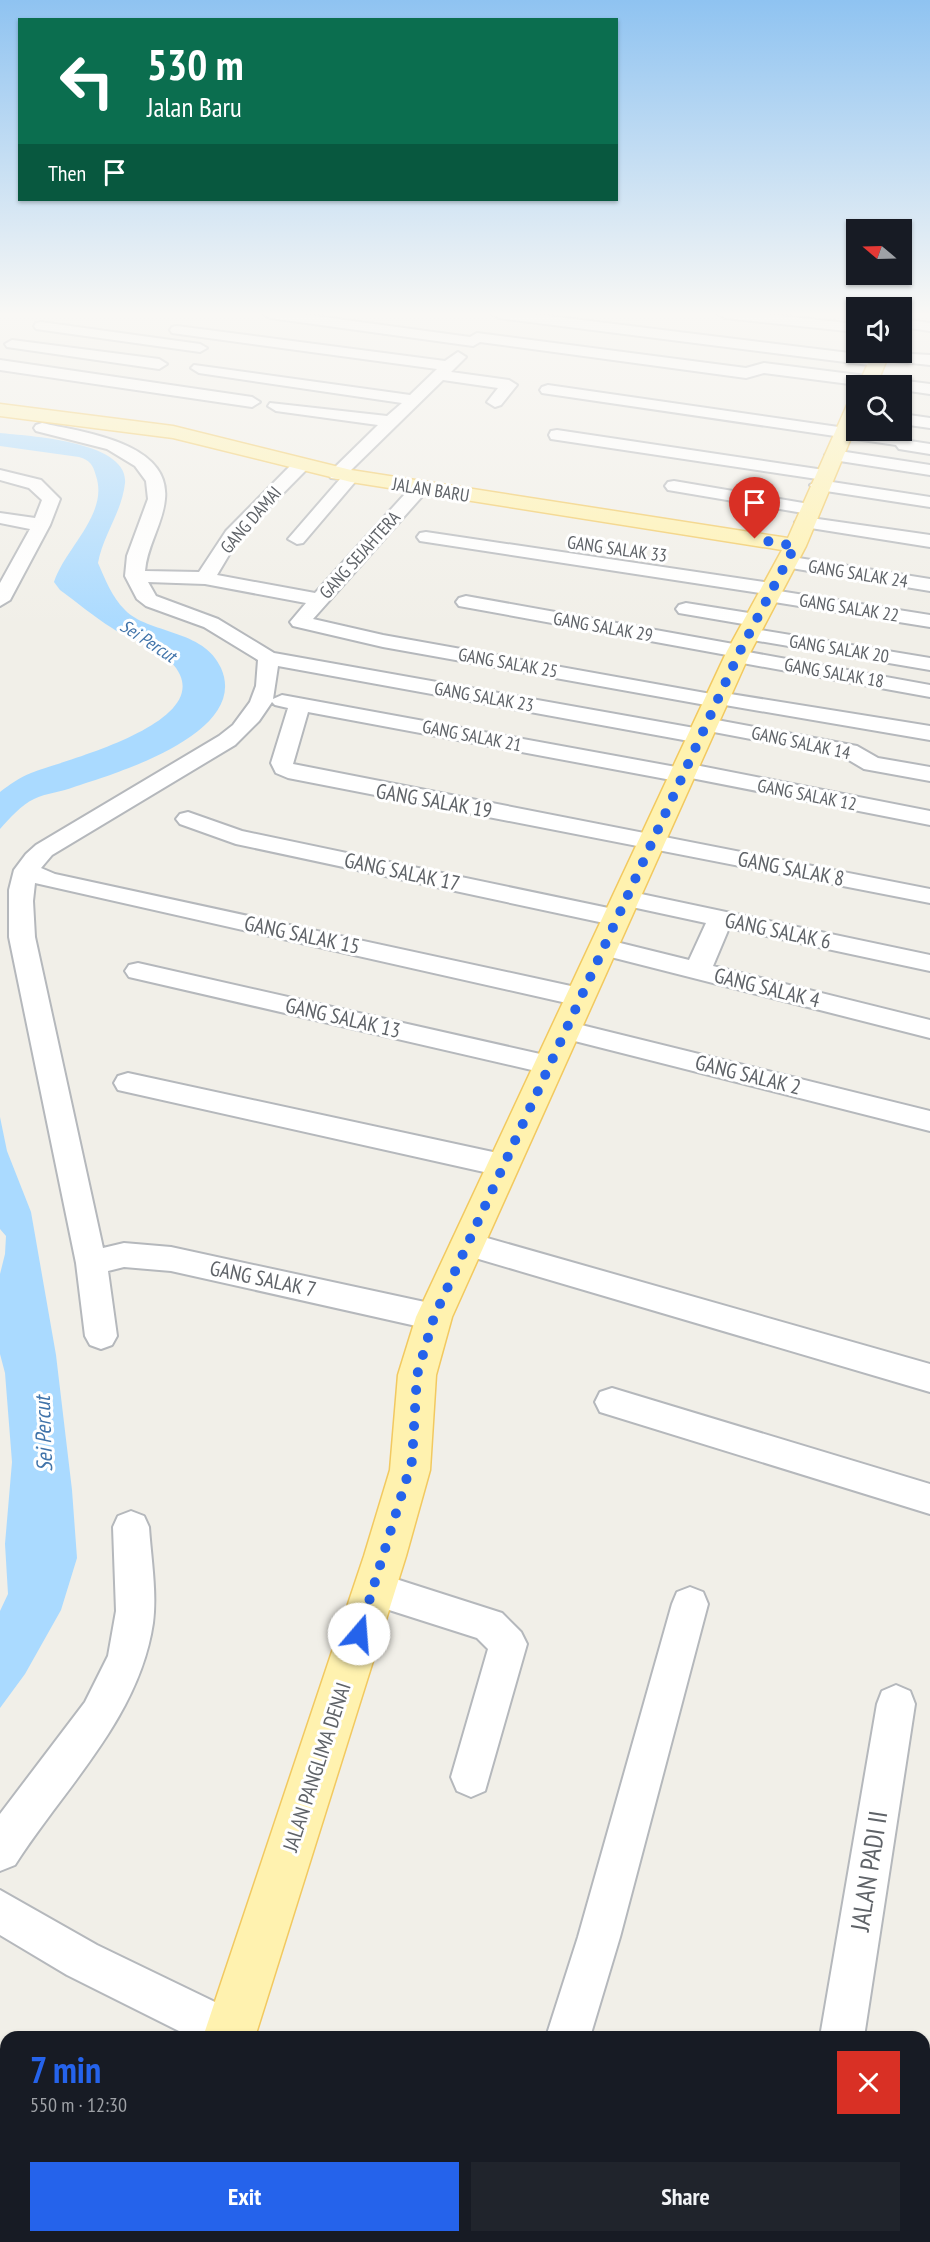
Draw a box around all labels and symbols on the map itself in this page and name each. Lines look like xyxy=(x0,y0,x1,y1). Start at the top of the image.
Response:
north arrow xyxy=(846,219,912,285)
street label: JALAN BARU xyxy=(390,472,471,507)
pin xyxy=(729,477,780,539)
street label: GANG DAMAI xyxy=(215,481,286,558)
street label: GANG SEJAHTERA xyxy=(314,506,405,603)
street label: GANG SALAK 33 xyxy=(566,530,668,567)
street label: GANG SALAK 24 xyxy=(807,554,910,593)
street label: GANG SALAK 22 xyxy=(798,588,901,627)
street label: GANG SALAK 29 xyxy=(552,606,655,647)
water label: Sei Percut xyxy=(116,614,182,668)
street label: GANG SALAK 20 xyxy=(788,629,891,668)
street label: GANG SALAK 25 xyxy=(457,642,560,683)
street label: GANG SALAK 18 xyxy=(783,652,886,693)
street label: GANG SALAK 23 xyxy=(433,676,536,717)
street label: GANG SALAK 21 xyxy=(421,715,524,756)
street label: GANG SALAK 14 xyxy=(750,721,853,764)
street label: GANG SALAK 12 xyxy=(756,774,859,815)
street label: GANG SALAK 19 xyxy=(374,777,494,824)
street label: GANG SALAK 8 xyxy=(736,845,847,892)
street label: GANG SALAK 17 xyxy=(342,846,462,897)
street label: GANG SALAK 6 xyxy=(723,906,834,955)
street label: GANG SALAK 15 xyxy=(242,909,362,960)
street label: GANG SALAK 4 xyxy=(712,961,823,1014)
street label: GANG SALAK 13 xyxy=(283,991,403,1044)
street label: GANG SALAK 2 xyxy=(693,1048,804,1101)
street label: GANG SALAK 7 xyxy=(208,1254,319,1303)
water label: Sei Percut xyxy=(28,1393,58,1472)
position arrow xyxy=(327,1602,391,1666)
street label: JALAN PANGLIMA DENAI xyxy=(276,1679,357,1856)
street label: JALAN PADI II xyxy=(843,1808,894,1934)

